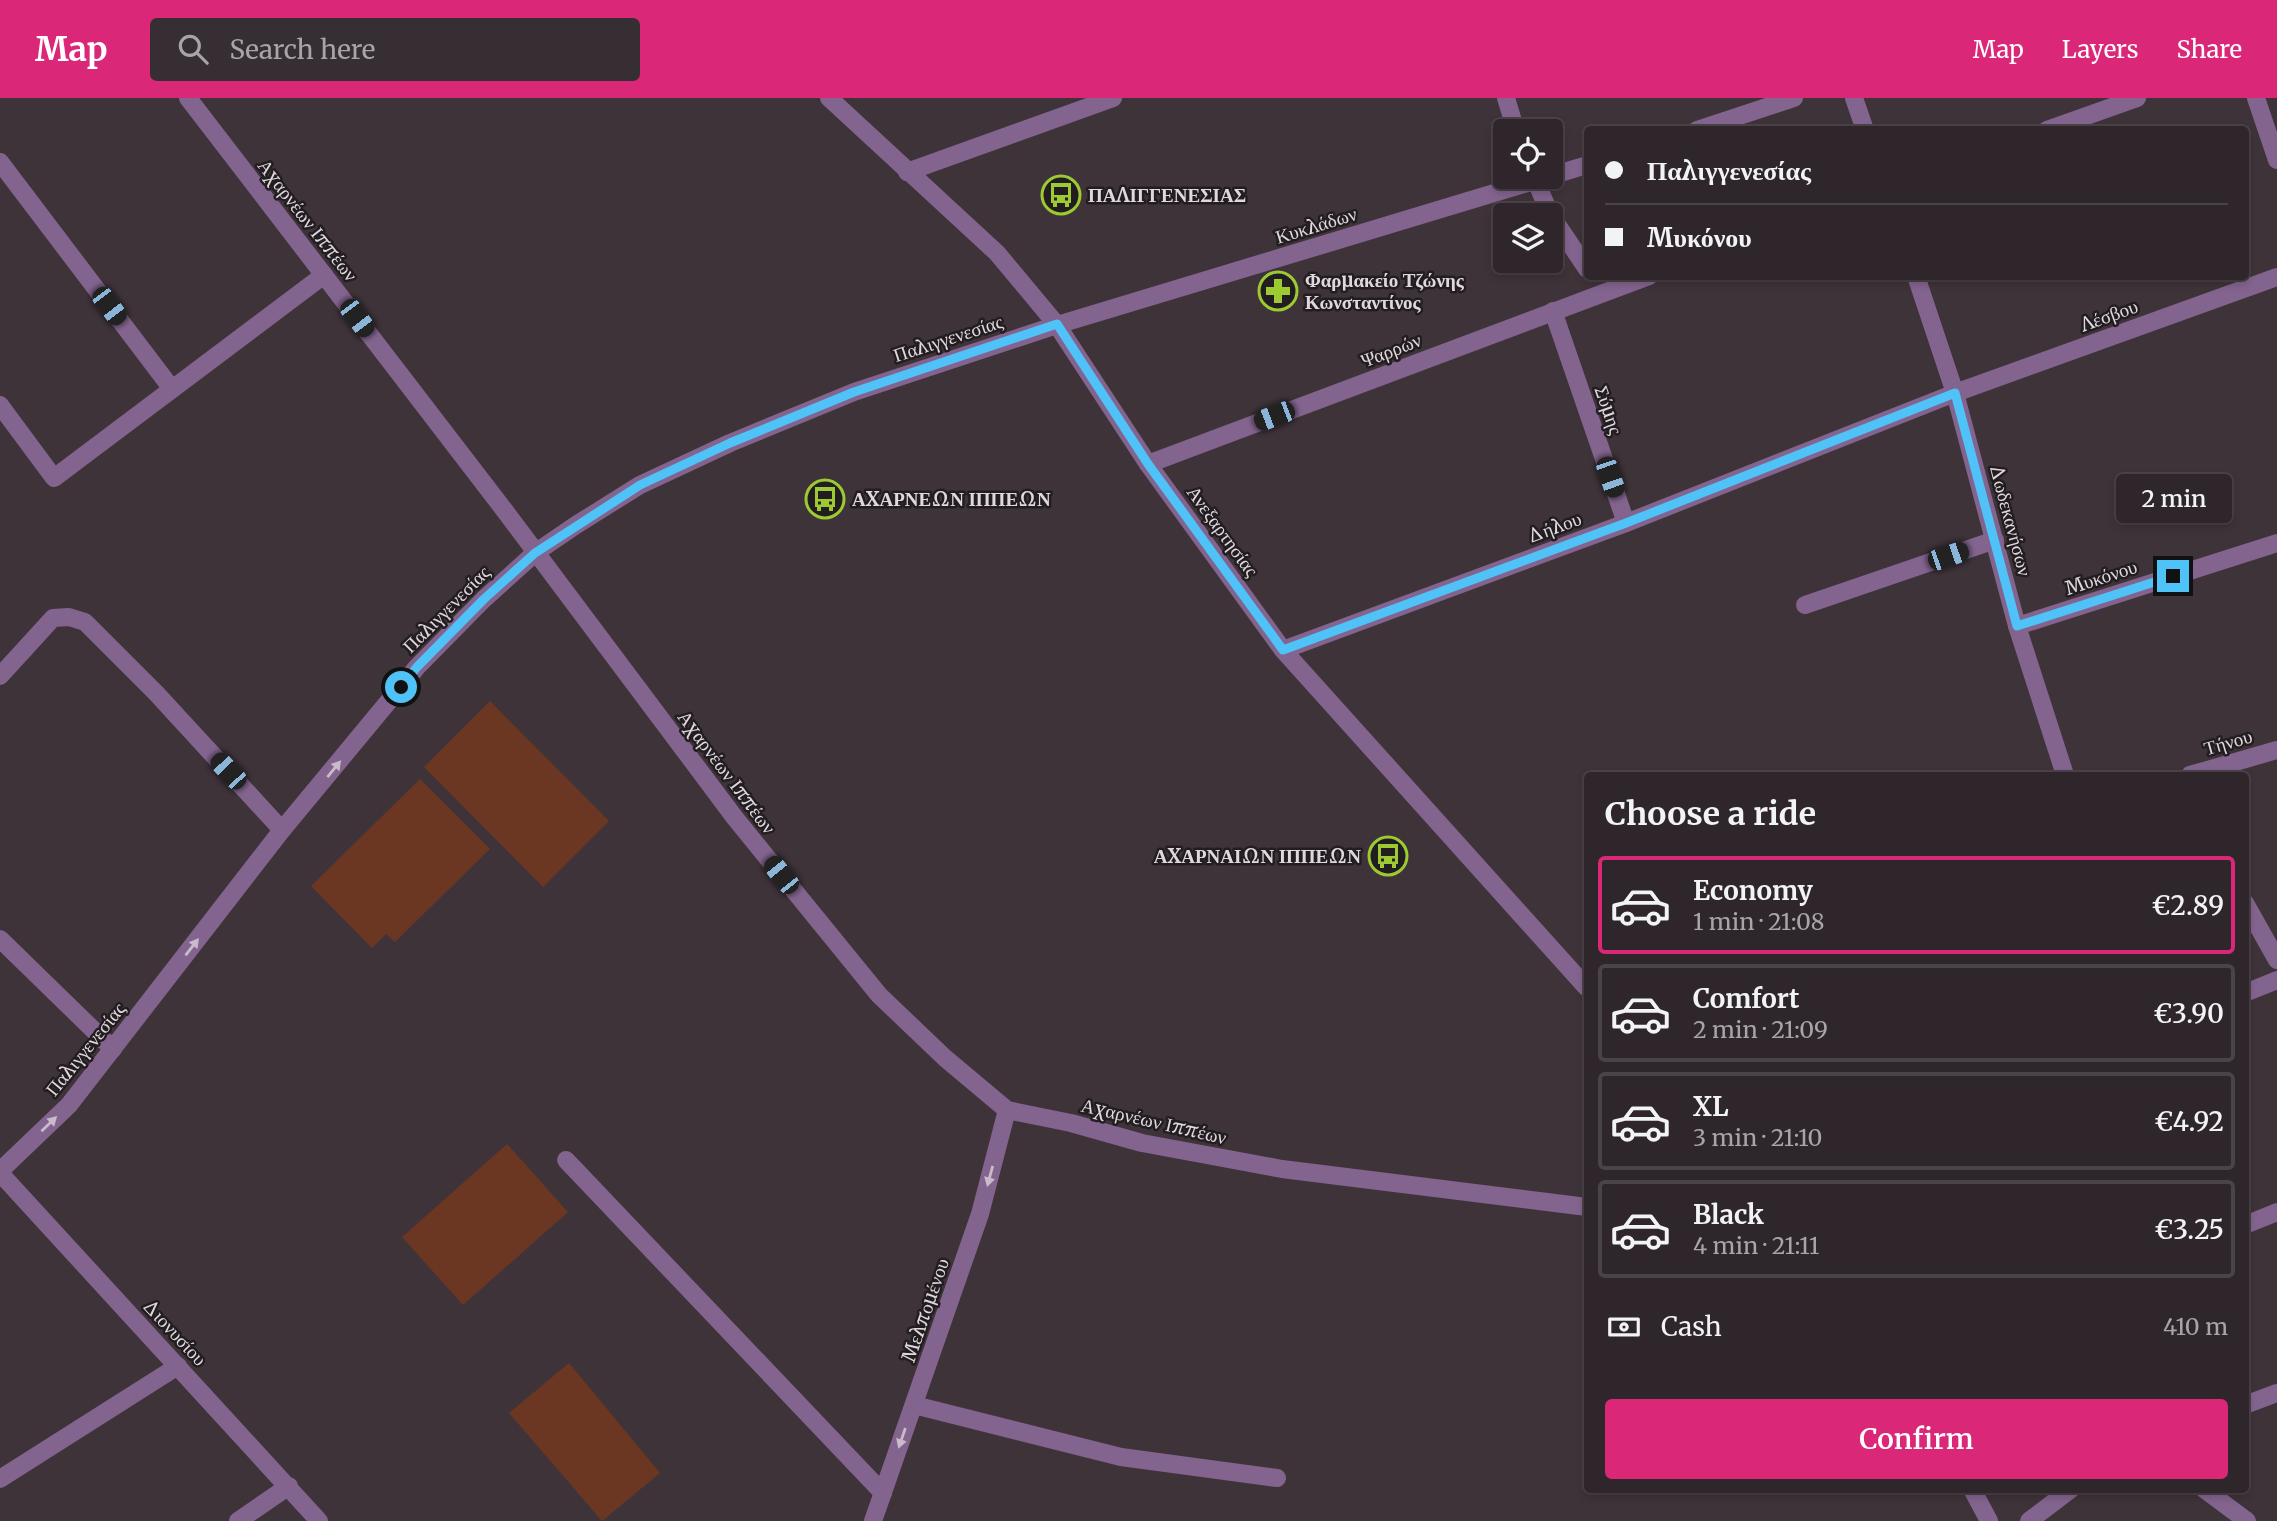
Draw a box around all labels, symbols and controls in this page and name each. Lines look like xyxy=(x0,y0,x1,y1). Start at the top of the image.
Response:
search box xyxy=(150,18,640,81)
text: Map xyxy=(35,29,108,70)
icon: search xyxy=(174,30,212,68)
text: Search here xyxy=(230,33,375,66)
text: Map xyxy=(1973,34,2024,65)
text: Layers xyxy=(2062,34,2138,65)
text: Share xyxy=(2176,34,2242,65)
map controls xyxy=(1493,119,1563,273)
button: locate xyxy=(1493,119,1563,189)
street label: Αχαρνέων Ιππέων xyxy=(253,154,363,286)
text: Παλιγγενεσίας xyxy=(1647,154,1811,187)
bus stop icon: ΠΑΛΙΓΓΕΝΕΣΙΑΣ xyxy=(1040,174,1082,216)
place label: ΠΑΛΙΓΓΕΝΕΣΙΑΣ xyxy=(1088,183,1246,207)
street label: Κυκλάδων xyxy=(1272,201,1360,249)
button: layers xyxy=(1493,203,1563,273)
text: Μυκόνου xyxy=(1647,221,1752,254)
place label: Φαρμακείο Τζώνης Κωνσταντίνος xyxy=(1305,268,1465,314)
pharmacy icon: Φαρμακείο Τζώνης Κωνσταντίνος xyxy=(1257,270,1299,312)
car xyxy=(88,283,131,329)
street label: Λέσβου xyxy=(2076,294,2141,337)
car xyxy=(336,295,379,341)
street label: Παλιγγενεσίας xyxy=(890,309,1006,367)
street label: Ψαρρών xyxy=(1357,327,1425,372)
street label: Σύμης xyxy=(1590,383,1629,438)
car xyxy=(1251,399,1298,433)
car xyxy=(1594,454,1627,500)
street label: Δωδεκανήσων xyxy=(1985,461,2038,579)
callout: 2 min xyxy=(2115,475,2231,524)
bus stop icon: ΑΧΑΡΝΕΩΝ ΙΠΠΕΩΝ xyxy=(804,478,846,520)
street label: Ανεξαρτησίας xyxy=(1182,481,1264,582)
text: 2 min xyxy=(2142,484,2206,513)
place label: ΑΧΑΡΝΕΩΝ ΙΠΠΕΩΝ xyxy=(852,487,1051,511)
street label: Δήλου xyxy=(1524,506,1584,548)
car xyxy=(1925,539,1972,573)
street label: Μυκόνου xyxy=(2062,554,2140,600)
street label: Παλιγγενεσίας xyxy=(397,560,495,658)
route end xyxy=(2157,560,2189,592)
route start xyxy=(385,671,417,703)
street label: Αχαρνέων Ιππέων xyxy=(673,706,781,839)
street label: Τήνου xyxy=(2201,724,2255,760)
car xyxy=(206,748,251,794)
one-way arrow xyxy=(326,761,341,778)
text: Choose a ride xyxy=(1605,794,1816,834)
bus stop icon: ΑΧΑΡΝΑΙΩΝ ΙΠΠΕΩΝ xyxy=(1367,835,1409,877)
place label: ΑΧΑΡΝΑΙΩΝ ΙΠΠΕΩΝ xyxy=(1154,844,1361,868)
car xyxy=(760,852,803,898)
icon: car xyxy=(1609,874,1672,937)
text: Economy xyxy=(1693,874,1813,907)
text: €2.89 xyxy=(2151,889,2224,922)
text: 1 min · 21:08 xyxy=(1693,907,1824,936)
one-way arrow xyxy=(184,938,198,956)
icon: car xyxy=(1609,982,1672,1045)
text: Comfort xyxy=(1693,982,1799,1015)
street label: Παλιγγενεσίας xyxy=(40,997,130,1101)
text: €3.90 xyxy=(2153,997,2224,1030)
text: 2 min · 21:09 xyxy=(1693,1015,1828,1044)
icon: car xyxy=(1609,1090,1672,1153)
text: XL xyxy=(1693,1090,1729,1123)
street label: Αχαρνέων Ιππέων xyxy=(1079,1093,1229,1149)
text: €4.92 xyxy=(2154,1105,2224,1138)
one-way arrow xyxy=(41,1115,58,1132)
text: 3 min · 21:10 xyxy=(1693,1123,1822,1152)
one-way arrow xyxy=(984,1165,995,1187)
icon: car xyxy=(1609,1198,1672,1261)
text: Black xyxy=(1693,1198,1764,1231)
text: €3.25 xyxy=(2154,1213,2224,1246)
text: 4 min · 21:11 xyxy=(1693,1231,1819,1260)
street label: Μελπομένου xyxy=(896,1255,954,1365)
street label: Διονυσίου xyxy=(138,1293,212,1371)
icon: cash xyxy=(1605,1308,1643,1346)
text: Cash xyxy=(1661,1310,1722,1343)
text: 410 m xyxy=(2163,1312,2228,1341)
button: Confirm xyxy=(1605,1399,2228,1479)
one-way arrow xyxy=(896,1428,907,1449)

